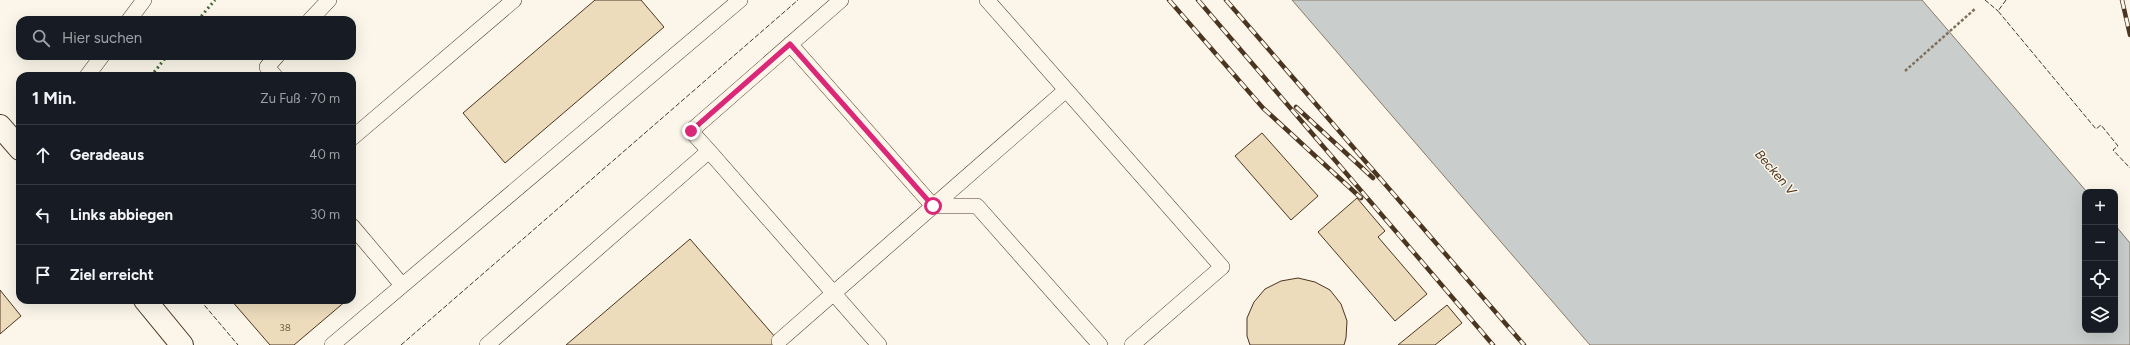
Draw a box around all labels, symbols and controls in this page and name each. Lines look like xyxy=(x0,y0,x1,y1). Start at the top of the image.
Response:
search box xyxy=(16,16,356,60)
icon: search xyxy=(30,27,52,49)
text: Hier suchen xyxy=(62,29,142,47)
text: 1 Min. xyxy=(32,88,76,108)
text: Zu Fuß · 70 m xyxy=(260,91,340,106)
route end xyxy=(682,122,700,140)
icon: ahead xyxy=(32,144,54,166)
text: Geradeaus xyxy=(70,146,144,164)
text: 40 m xyxy=(309,147,340,162)
water label: Becken V xyxy=(1752,147,1800,199)
map controls xyxy=(2082,189,2118,333)
button: + xyxy=(2082,189,2118,225)
route start xyxy=(924,197,942,215)
icon: left xyxy=(32,204,54,226)
text: Links abbiegen xyxy=(70,206,173,224)
text: 30 m xyxy=(310,207,340,222)
button: − xyxy=(2082,225,2118,261)
button: locate xyxy=(2082,261,2118,297)
icon: arrive xyxy=(32,264,54,286)
text: Ziel erreicht xyxy=(70,266,154,284)
button: layers xyxy=(2082,297,2118,333)
house number: 38 xyxy=(279,321,291,334)

